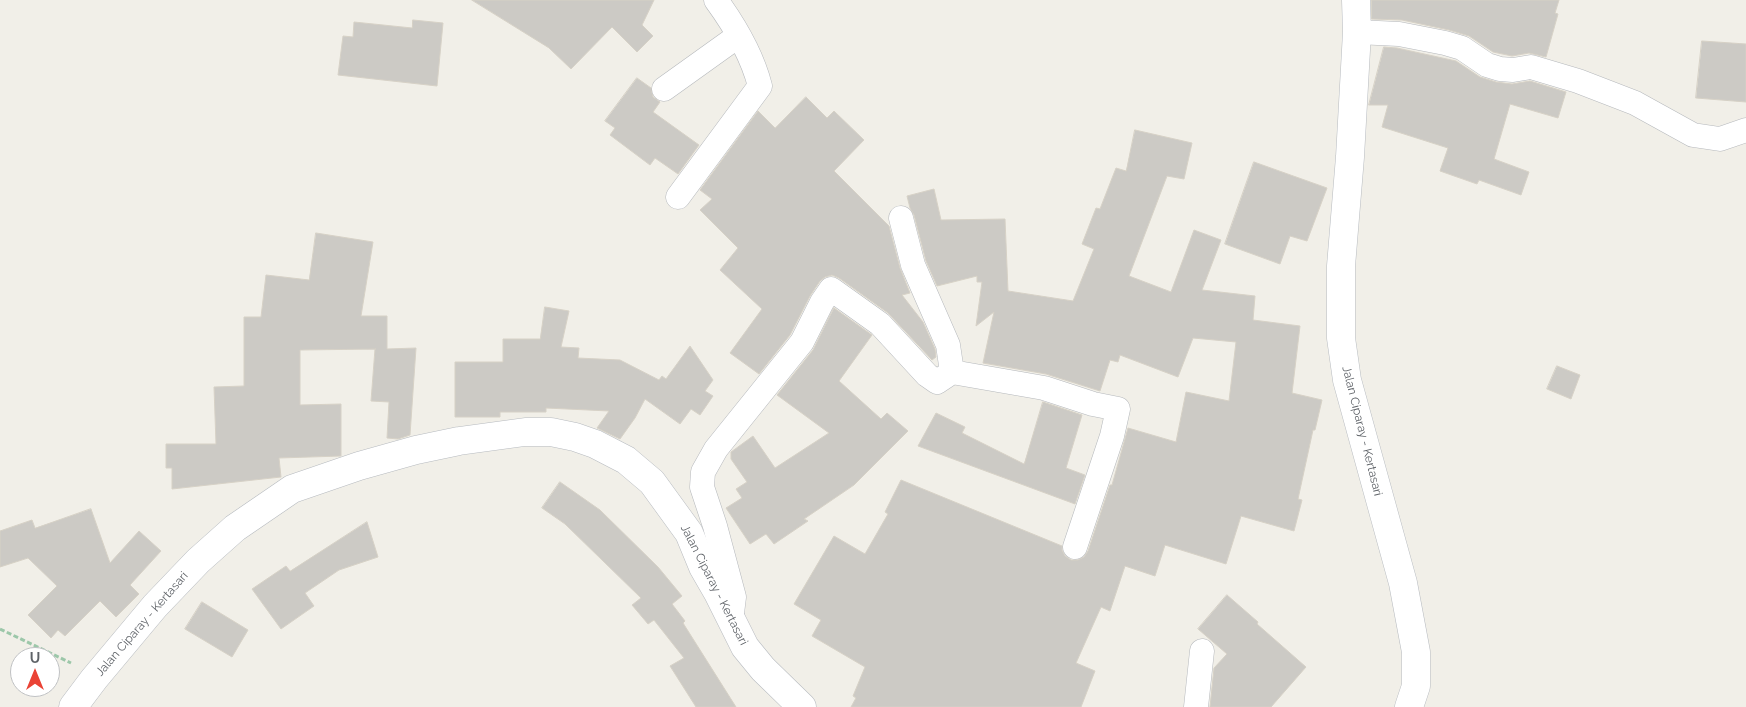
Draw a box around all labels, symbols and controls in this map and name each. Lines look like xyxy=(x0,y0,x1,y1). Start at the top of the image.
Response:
street label: Jalan Ciparay - Kertasari xyxy=(1339,365,1385,497)
street label: Jalan Ciparay - Kertasari xyxy=(677,522,751,648)
street label: Jalan Ciparay - Kertasari xyxy=(93,569,191,679)
north arrow xyxy=(10,647,60,697)
text: U xyxy=(30,650,40,666)

